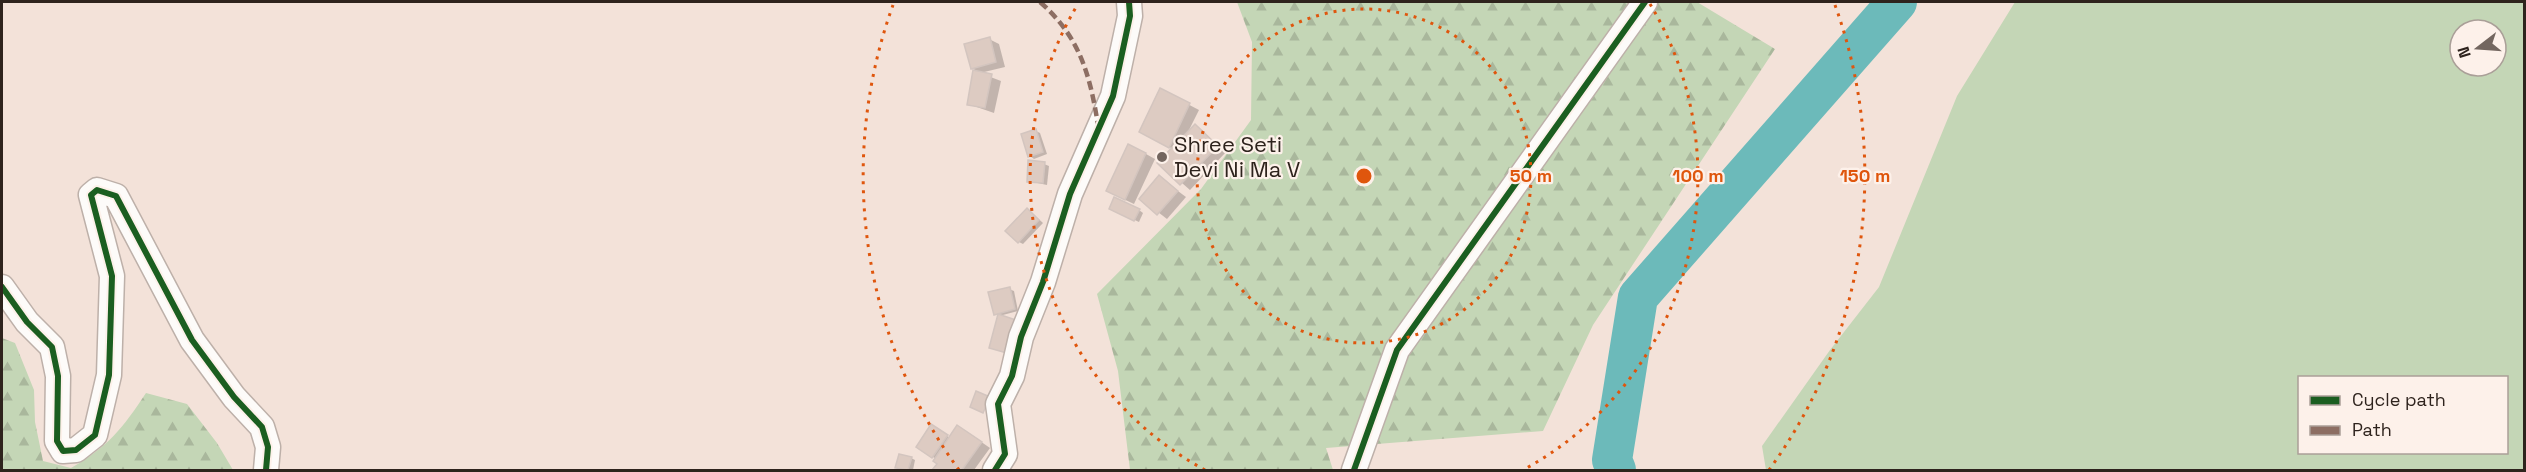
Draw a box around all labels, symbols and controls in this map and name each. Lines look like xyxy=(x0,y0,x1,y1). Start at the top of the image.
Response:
north arrow xyxy=(2448,18,2508,78)
text: N xyxy=(2453,44,2476,60)
place label: Shree Seti Devi Ni Ma V xyxy=(1174,130,1301,183)
marker: Shree Seti Devi Ni Ma V xyxy=(1155,150,1169,164)
text: 50 m xyxy=(1510,164,1552,187)
text: 100 m xyxy=(1672,164,1724,187)
text: 150 m xyxy=(1840,164,1890,187)
centre of rings xyxy=(1354,166,1374,186)
legend xyxy=(2298,376,2508,454)
text: Cycle path xyxy=(2352,388,2446,411)
text: Path xyxy=(2352,418,2392,441)

